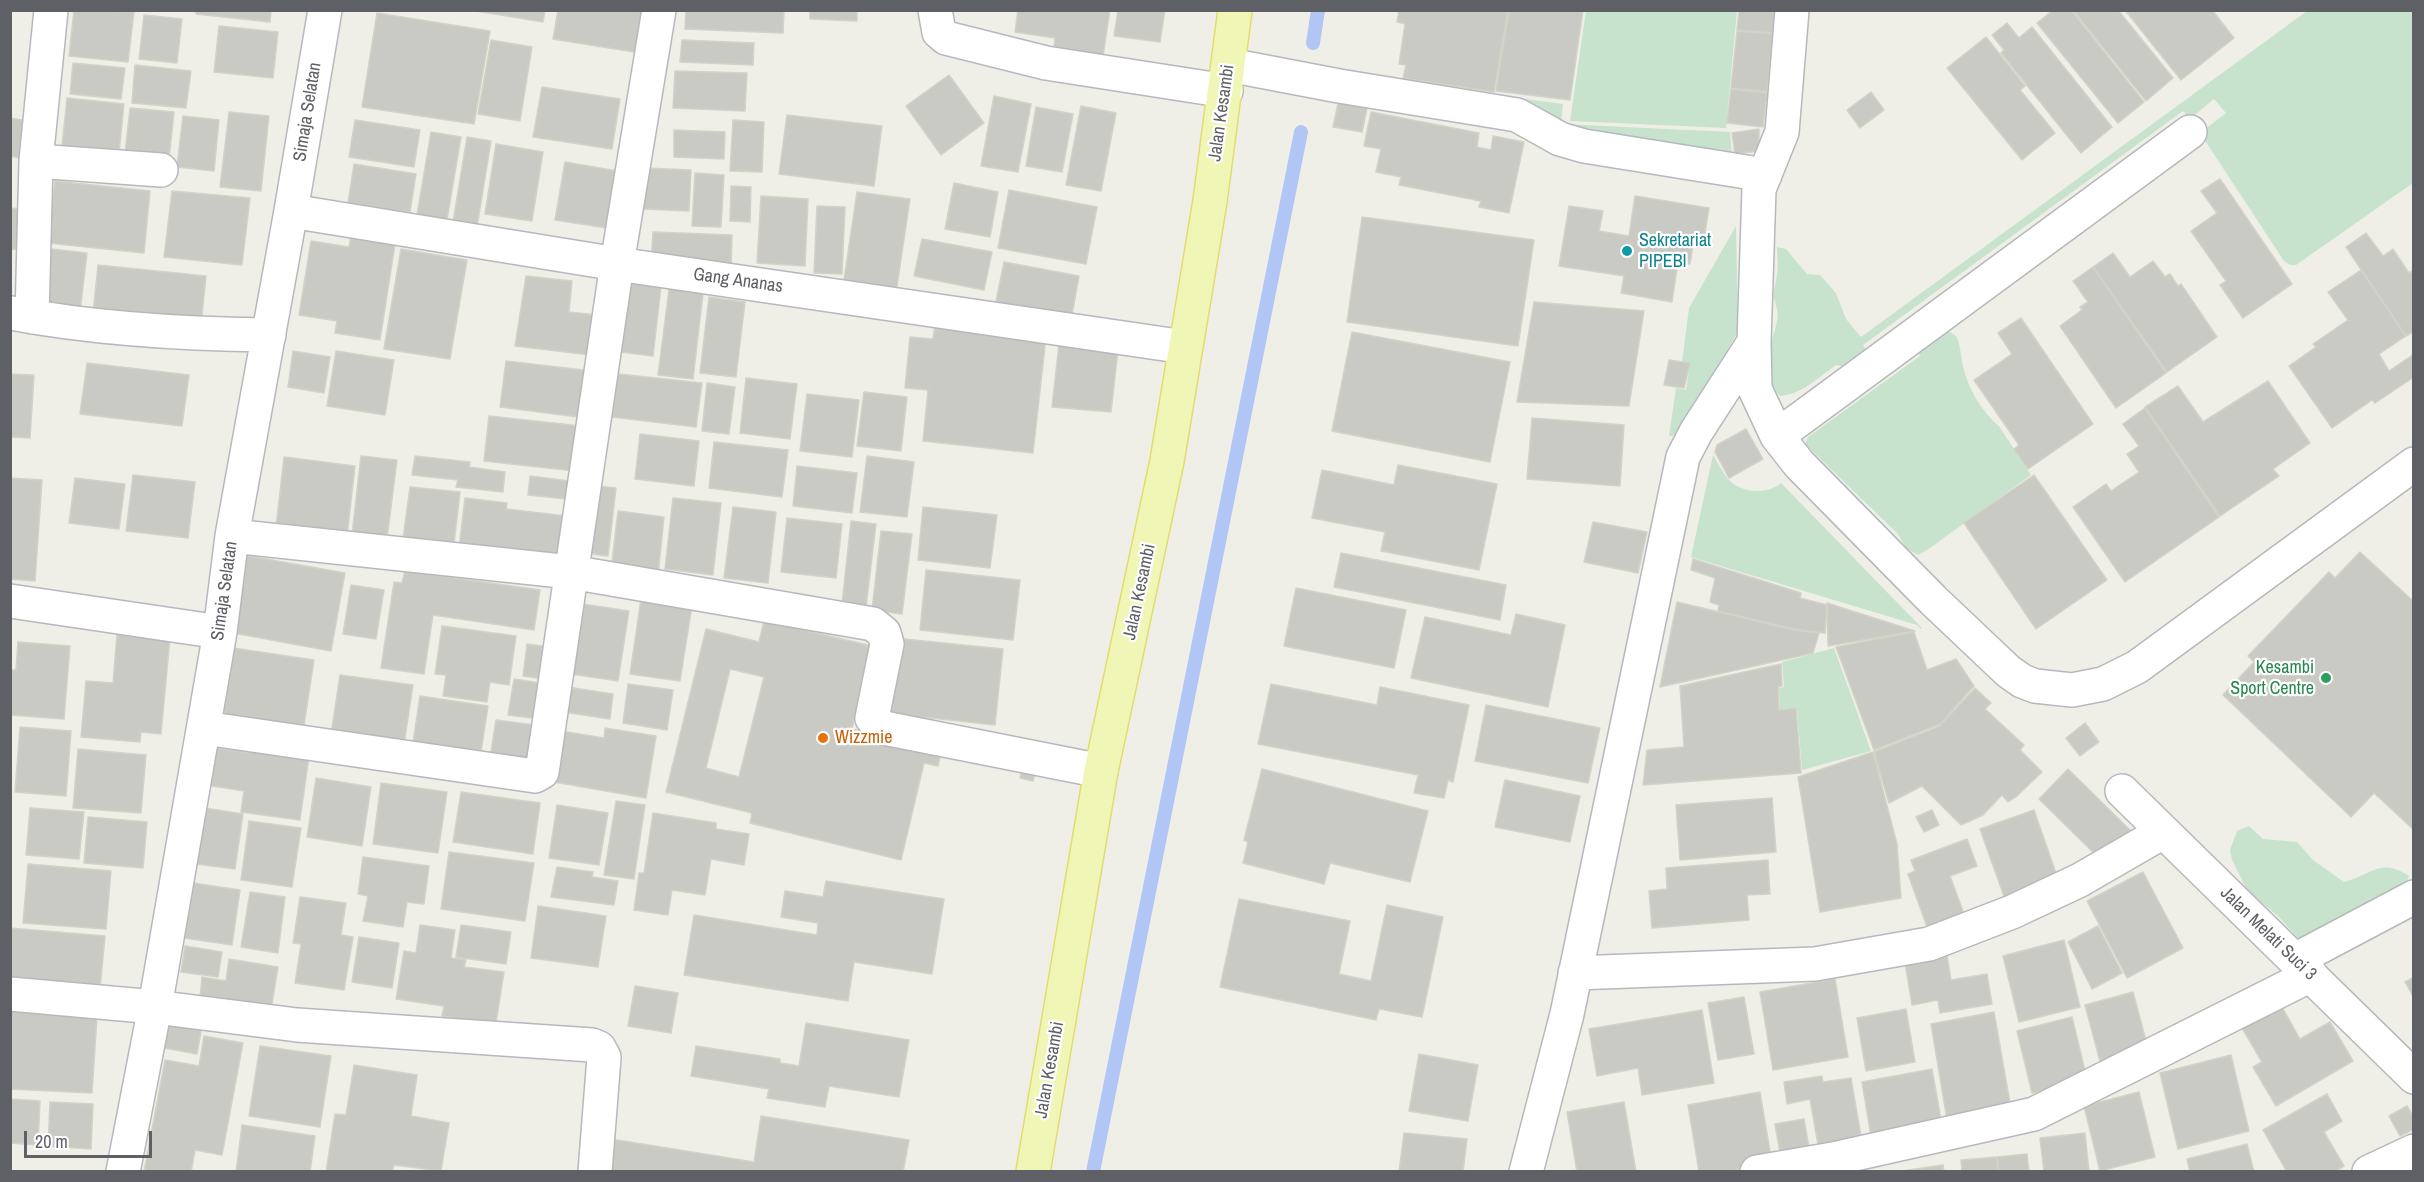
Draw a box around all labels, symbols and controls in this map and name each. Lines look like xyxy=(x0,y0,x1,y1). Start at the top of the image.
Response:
street label: Simaja Selatan xyxy=(290,61,326,163)
street label: Jalan Kesambi xyxy=(1205,63,1239,163)
place label: Sekretariat PIPEBI xyxy=(1639,230,1711,272)
marker: Sekretariat PIPEBI xyxy=(1620,244,1634,258)
street label: Gang Ananas xyxy=(692,264,784,298)
street label: Simaja Selatan xyxy=(207,540,243,642)
street label: Jalan Kesambi xyxy=(1119,542,1161,642)
place label: Kesambi Sport Centre xyxy=(2230,657,2314,700)
marker: Kesambi Sport Centre xyxy=(2319,671,2333,685)
place label: Wizzmie xyxy=(835,727,892,749)
marker: Wizzmie xyxy=(816,731,830,745)
street label: Jalan Melati Suci 3 xyxy=(2215,883,2321,985)
street label: Jalan Kesambi xyxy=(1031,1020,1069,1120)
scale bar xyxy=(27,1119,154,1157)
text: 20 m xyxy=(35,1129,68,1154)

